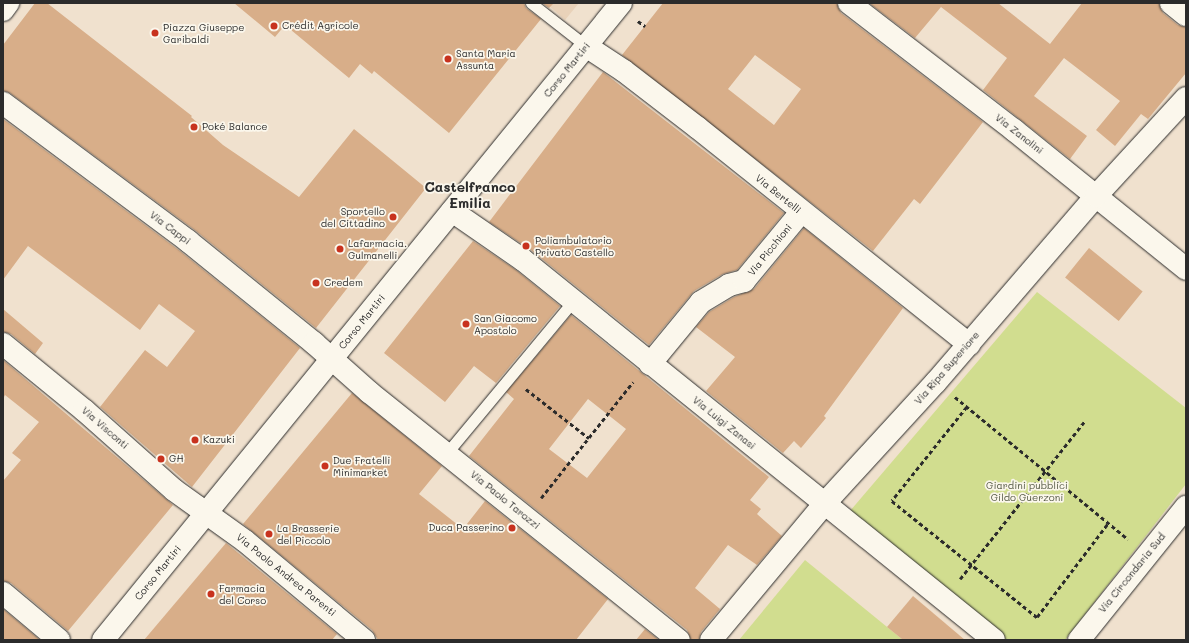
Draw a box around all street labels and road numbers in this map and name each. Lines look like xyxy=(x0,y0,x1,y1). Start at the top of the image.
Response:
street label: Corso Martiri xyxy=(541,40,593,100)
street label: Via Zanolini xyxy=(993,112,1045,156)
street label: Via Bertelli xyxy=(753,172,803,216)
street label: Via Cappi xyxy=(147,209,193,247)
street label: Via Picchioni xyxy=(745,222,795,278)
street label: Corso Martiri xyxy=(336,292,388,352)
street label: Via Ripa Superiore xyxy=(912,329,982,407)
street label: Via Luigi Zanasi xyxy=(690,394,758,452)
street label: Via Visconti xyxy=(79,404,131,452)
street label: Via Paolo Tarozzi xyxy=(468,468,542,532)
street label: Via Paolo Andrea Parenti xyxy=(234,531,338,619)
street label: Via Circondaria Sud xyxy=(1096,531,1168,615)
street label: Corso Martiri xyxy=(132,543,184,603)

